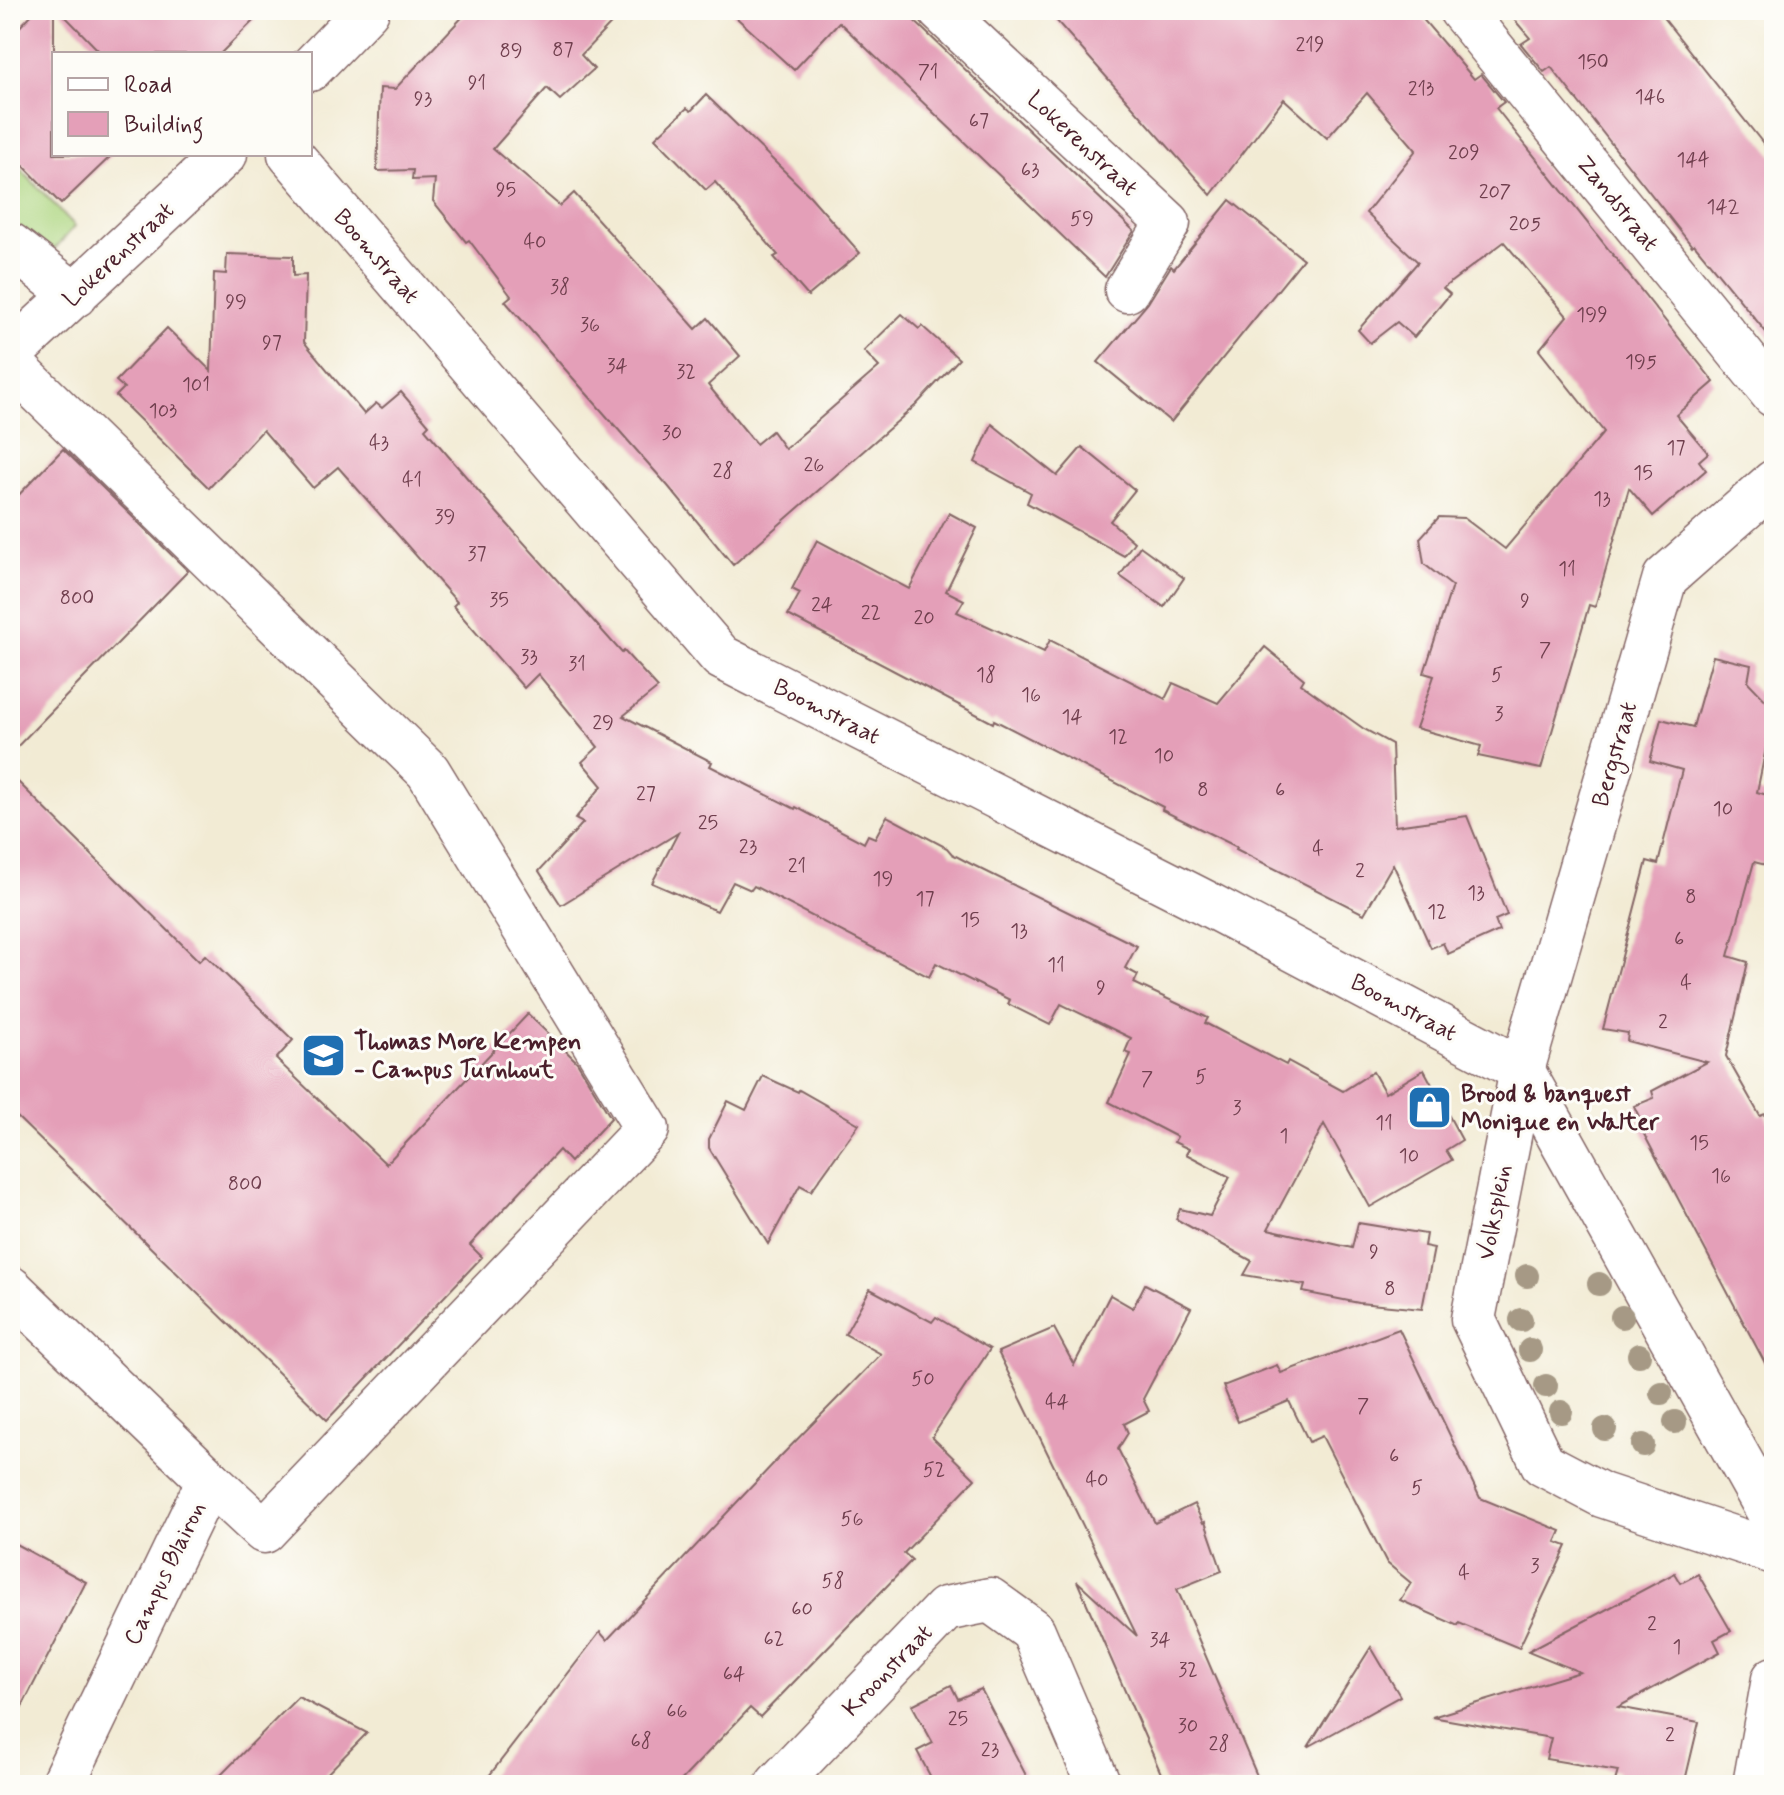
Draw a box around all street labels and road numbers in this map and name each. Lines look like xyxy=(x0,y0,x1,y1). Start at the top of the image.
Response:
street label: Lokerenstraat xyxy=(1020,85,1144,204)
street label: Zandstraat xyxy=(1569,149,1665,258)
street label: Lokerenstraat xyxy=(57,196,181,315)
street label: Boomstraat xyxy=(326,203,426,311)
street label: Boomstraat xyxy=(767,672,885,753)
street label: Bergstraat xyxy=(1586,698,1647,811)
street label: Boomstraat xyxy=(1345,967,1462,1049)
street label: Volksplein xyxy=(1471,1162,1520,1263)
street label: Campus Blairon xyxy=(117,1497,214,1651)
street label: Kroonstraat xyxy=(836,1618,940,1724)

